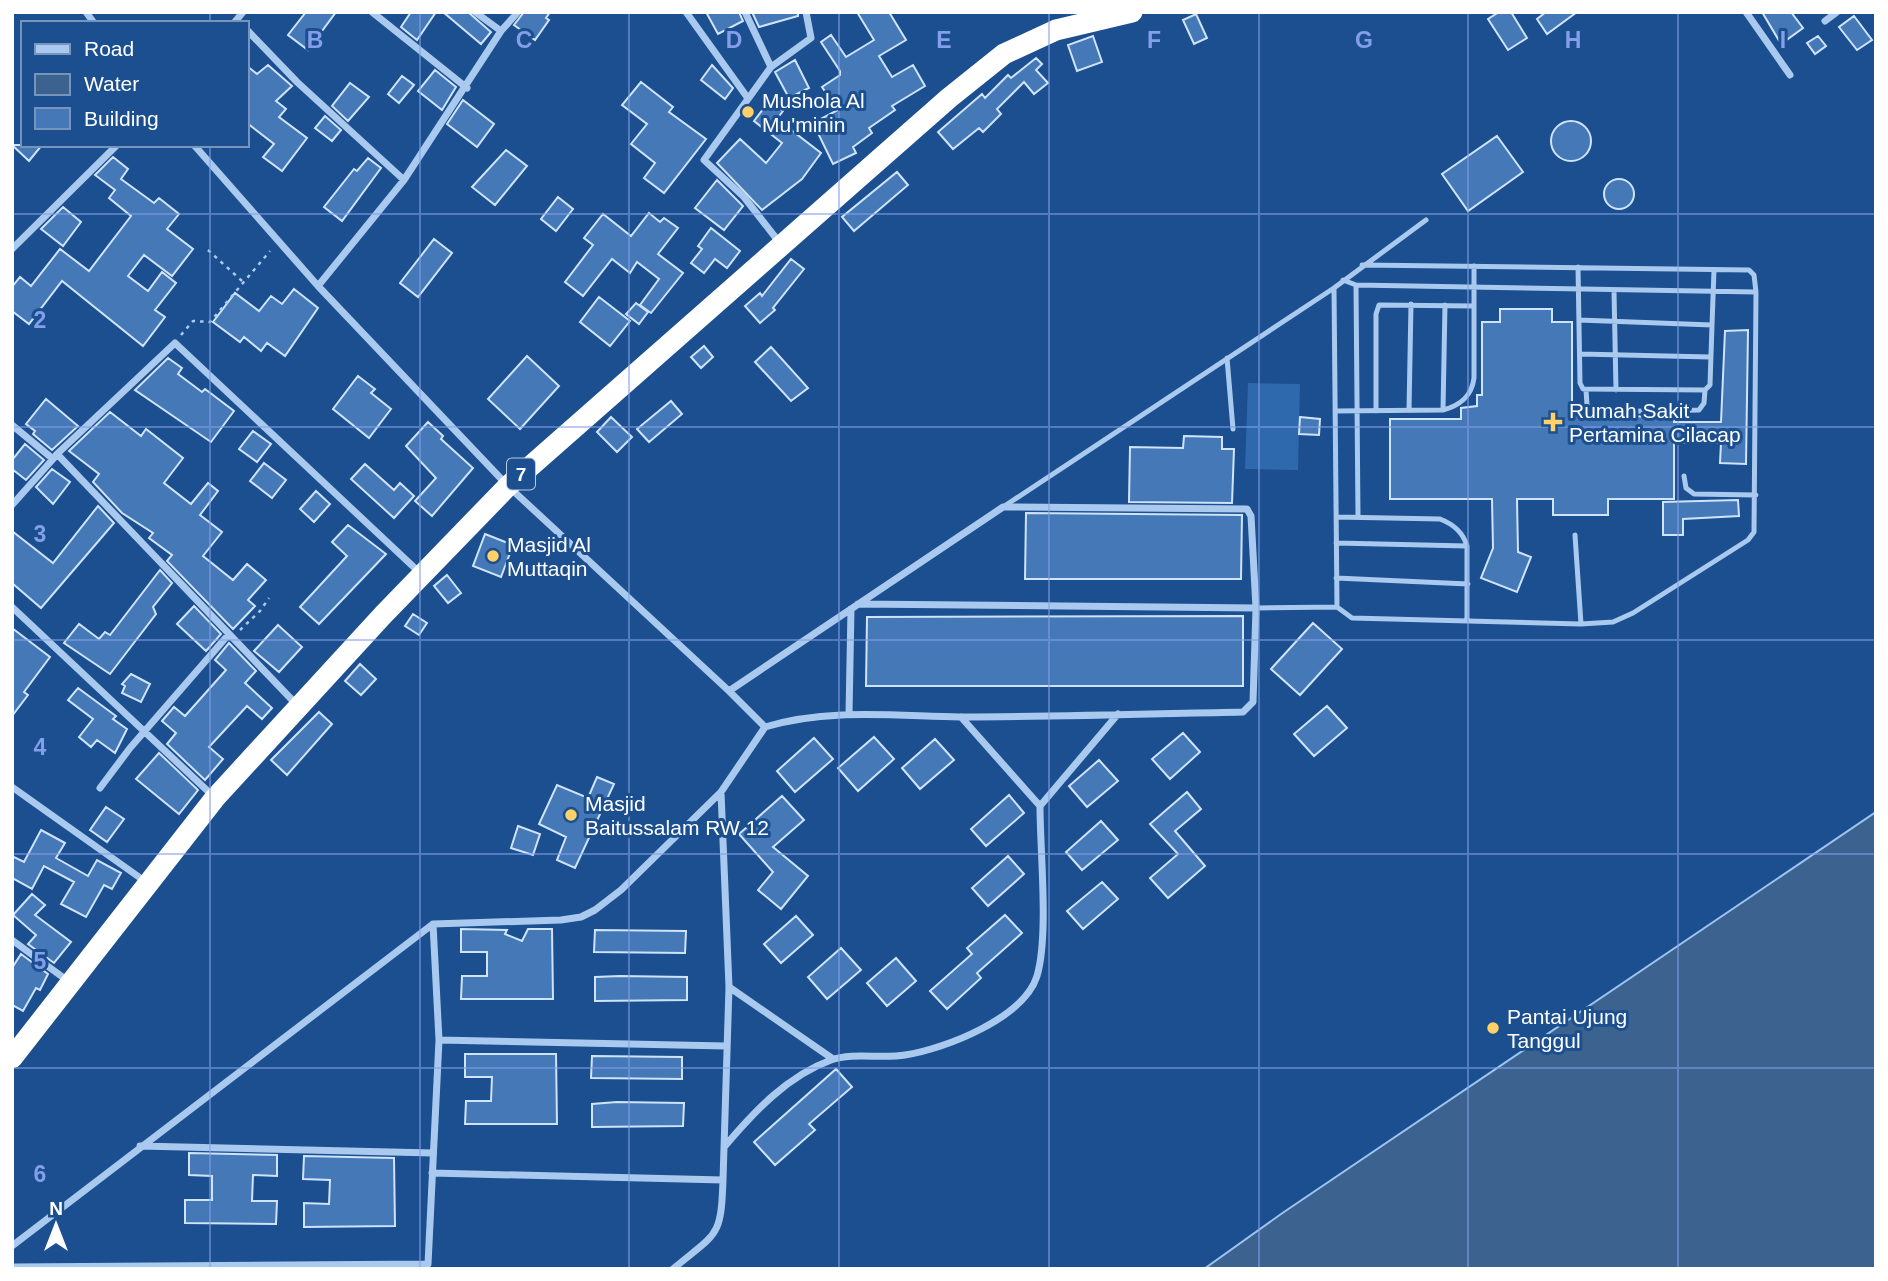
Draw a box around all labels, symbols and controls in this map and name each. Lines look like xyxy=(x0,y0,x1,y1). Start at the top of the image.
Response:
legend xyxy=(21,21,248,147)
text: B xyxy=(307,27,323,53)
text: C xyxy=(516,27,532,53)
text: D xyxy=(726,27,742,53)
text: E xyxy=(936,27,952,53)
text: F xyxy=(1147,27,1161,53)
text: G xyxy=(1355,27,1373,53)
text: H xyxy=(1565,27,1581,53)
text: I xyxy=(1780,27,1786,53)
text: Road xyxy=(84,37,134,60)
text: Water xyxy=(84,72,139,95)
place label: Mushola Al Mu'minin xyxy=(762,89,865,136)
marker: Mushola Al Mu'minin xyxy=(740,104,756,120)
text: Building xyxy=(84,107,159,130)
text: 2 xyxy=(34,307,46,333)
place label: Rumah Sakit Pertamina Cilacap xyxy=(1569,399,1741,446)
marker: Rumah Sakit Pertamina Cilacap xyxy=(1543,412,1563,432)
road number: 7 xyxy=(507,458,535,489)
text: 3 xyxy=(34,521,46,547)
place label: Masjid Al Muttaqin xyxy=(507,533,591,580)
marker: Masjid Al Muttaqin xyxy=(485,548,501,564)
text: 4 xyxy=(34,734,47,760)
place label: Masjid Baitussalam RW 12 xyxy=(585,792,769,839)
marker: Masjid Baitussalam RW 12 xyxy=(563,807,579,823)
text: 5 xyxy=(34,948,47,974)
place label: Pantai Ujung Tanggul xyxy=(1507,1005,1627,1052)
marker: Pantai Ujung Tanggul xyxy=(1485,1020,1501,1036)
text: 6 xyxy=(34,1161,46,1187)
north arrow xyxy=(21,1190,91,1260)
text: N xyxy=(49,1198,63,1219)

